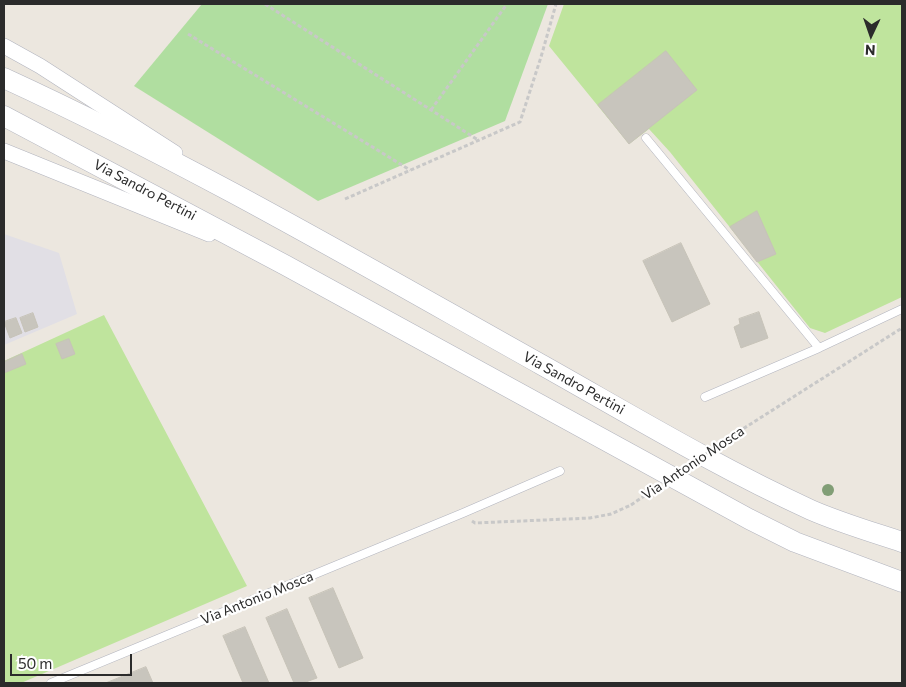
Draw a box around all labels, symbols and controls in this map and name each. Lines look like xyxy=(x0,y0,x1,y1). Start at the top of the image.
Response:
north arrow xyxy=(846,10,896,60)
text: N xyxy=(865,42,876,59)
street label: Via Sandro Pertini xyxy=(91,156,199,224)
street label: Via Sandro Pertini xyxy=(520,348,628,418)
street label: Via Antonio Mosca xyxy=(639,423,747,503)
street label: Via Antonio Mosca xyxy=(198,568,316,628)
scale bar xyxy=(12,644,135,676)
text: 50 m xyxy=(18,654,52,672)

